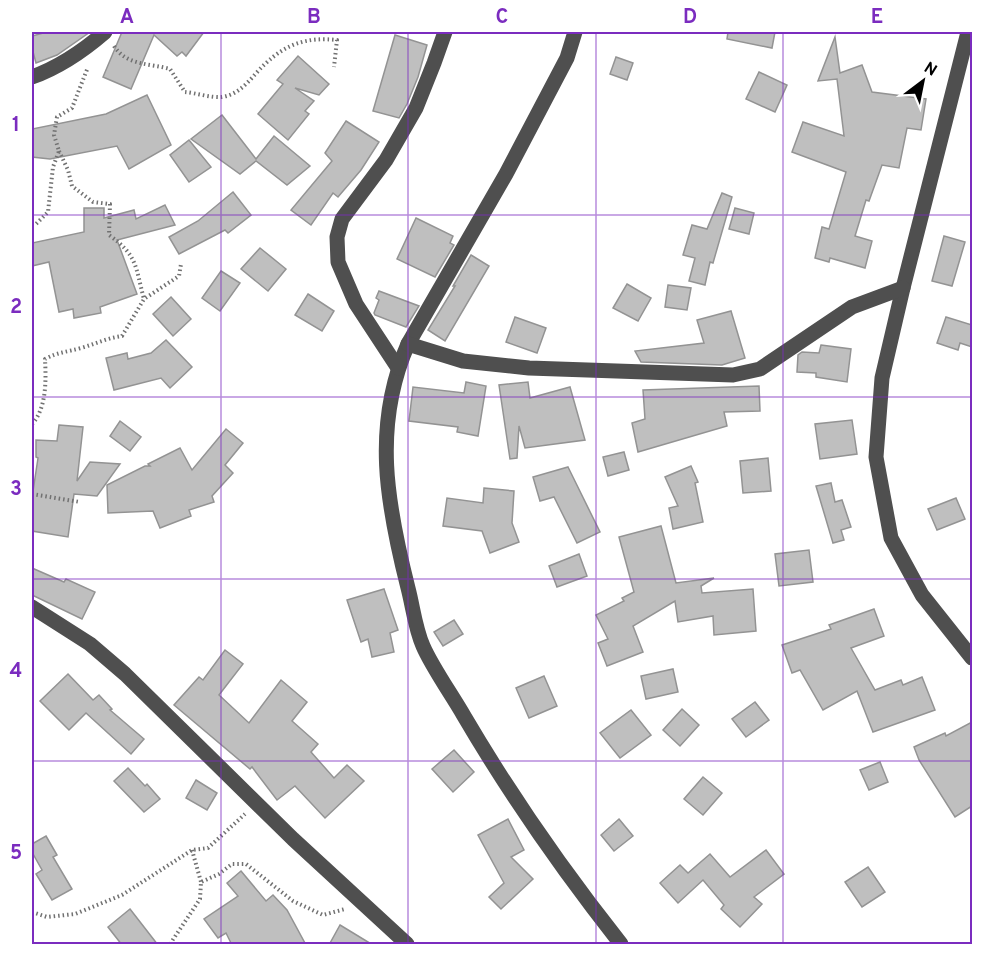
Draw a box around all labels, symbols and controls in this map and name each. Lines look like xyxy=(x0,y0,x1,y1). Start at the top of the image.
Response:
text: A xyxy=(120,5,134,31)
text: B xyxy=(307,5,321,31)
text: C xyxy=(496,5,508,31)
text: D xyxy=(683,5,697,31)
text: E xyxy=(871,5,883,31)
north arrow xyxy=(893,51,953,111)
text: N xyxy=(920,58,940,82)
text: 1 xyxy=(12,113,20,139)
text: 2 xyxy=(10,295,22,321)
text: 3 xyxy=(10,477,22,503)
text: 4 xyxy=(10,659,22,685)
text: 5 xyxy=(10,841,22,867)

